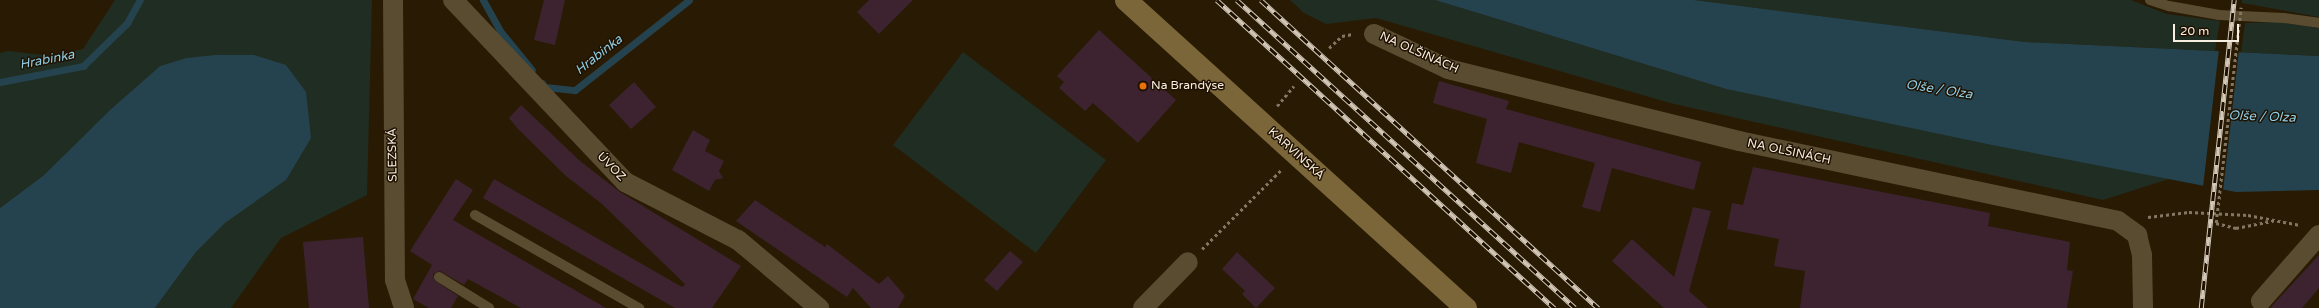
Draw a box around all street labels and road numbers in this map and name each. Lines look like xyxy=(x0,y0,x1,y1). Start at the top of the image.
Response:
street label: NA OLŠINÁCH xyxy=(1377,29,1461,77)
street label: KARVINSKÁ xyxy=(1265,125,1327,183)
street label: SLEZSKÁ xyxy=(385,128,401,182)
street label: NA OLŠINÁCH xyxy=(1746,136,1832,168)
street label: ÚVOZ xyxy=(594,150,628,184)

